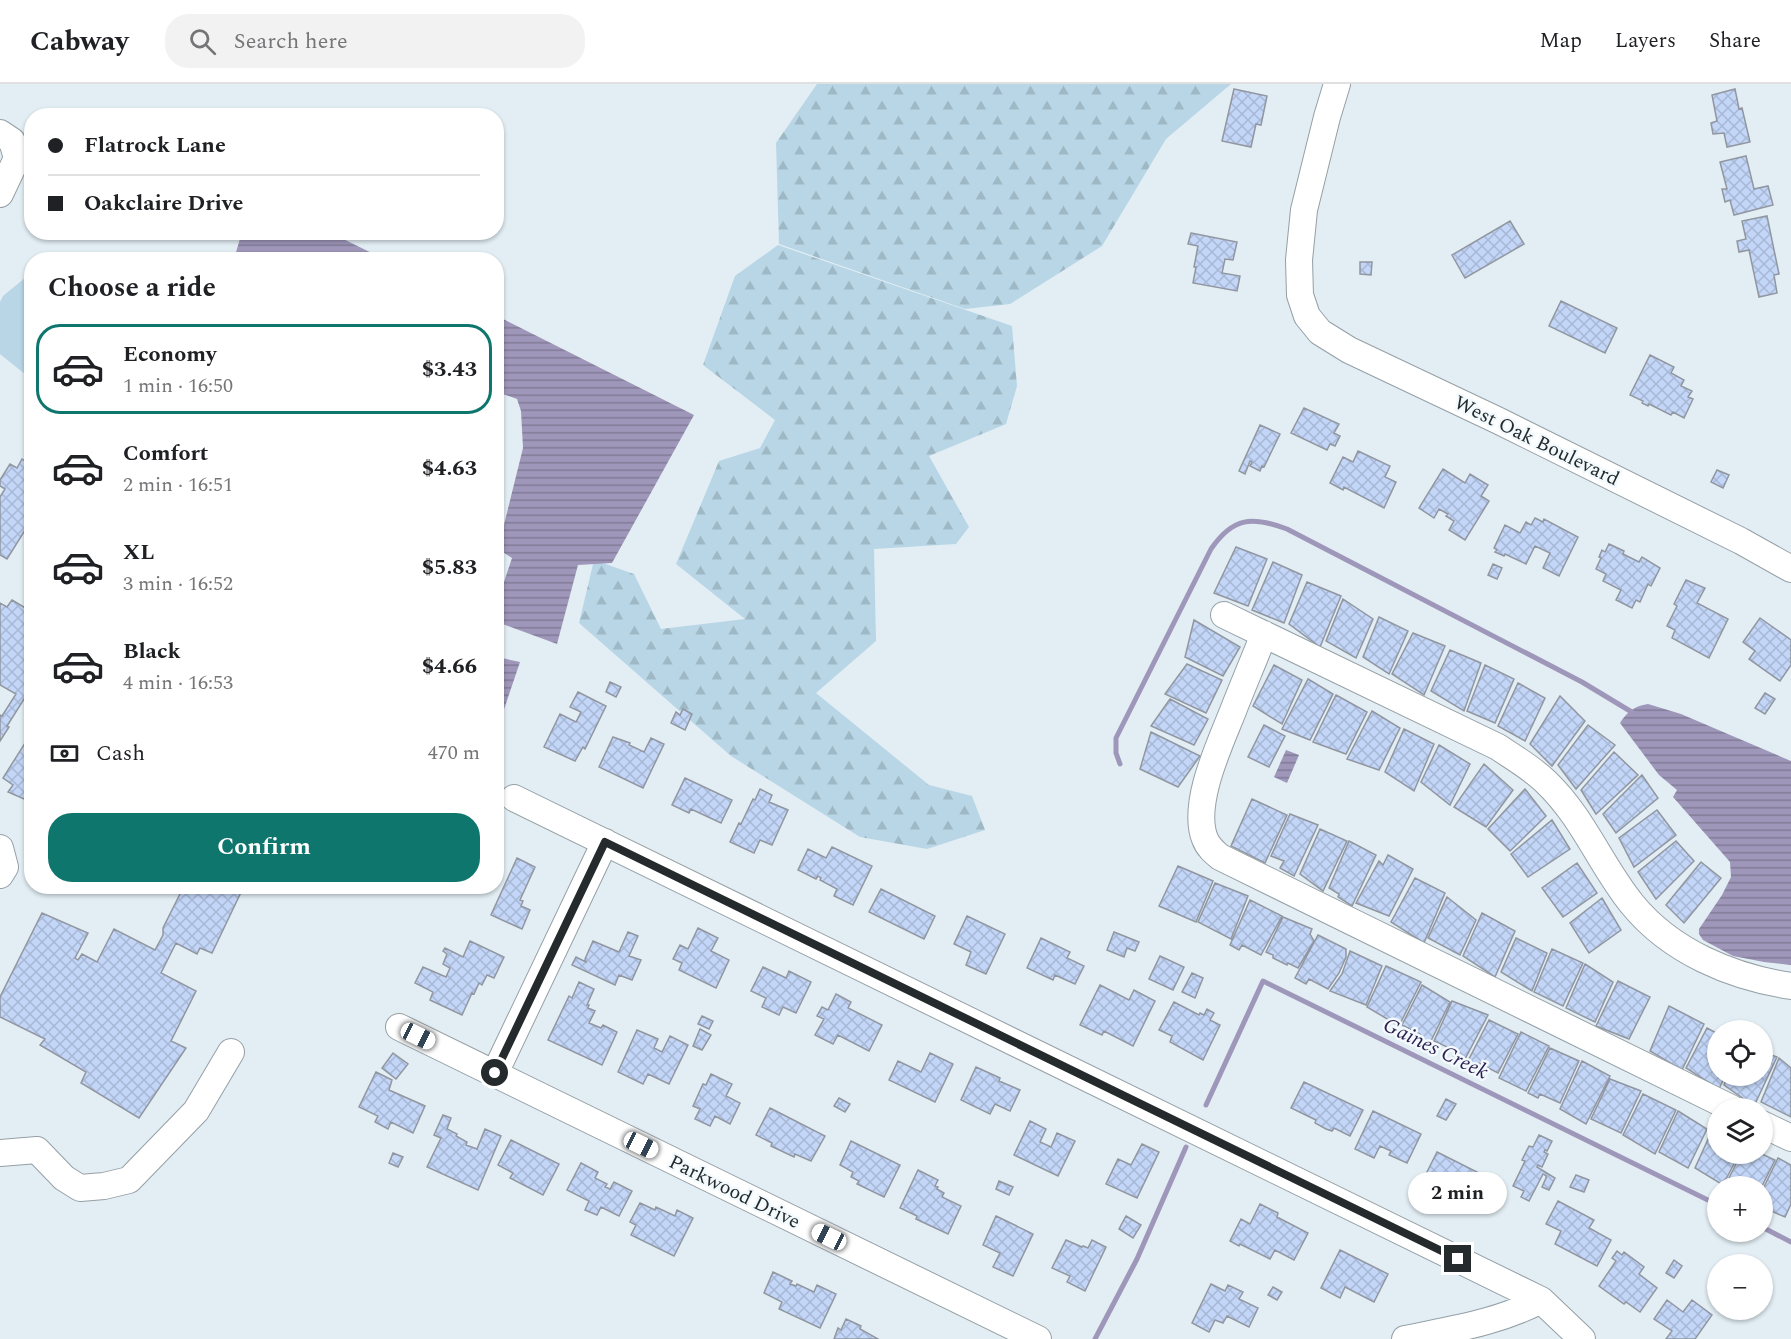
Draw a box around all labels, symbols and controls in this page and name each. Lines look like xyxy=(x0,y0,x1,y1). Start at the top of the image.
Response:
search box xyxy=(165,14,585,68)
text: Cabway xyxy=(30,20,129,63)
icon: search xyxy=(186,25,219,58)
text: Search here xyxy=(234,25,348,58)
text: Map xyxy=(1540,25,1582,57)
text: Layers xyxy=(1615,25,1676,57)
text: Share xyxy=(1709,25,1761,57)
text: Flatrock Lane xyxy=(84,129,226,162)
text: Oakclaire Drive xyxy=(84,187,243,220)
text: Choose a ride xyxy=(48,267,216,309)
text: Economy xyxy=(123,338,216,371)
icon: car xyxy=(51,342,105,396)
text: $3.43 xyxy=(422,353,477,386)
text: 1 min · 16:50 xyxy=(123,371,233,401)
street label: West Oak Boulevard xyxy=(1449,388,1624,494)
text: Comfort xyxy=(123,437,208,470)
icon: car xyxy=(51,441,105,495)
text: $4.63 xyxy=(422,452,477,485)
text: 2 min · 16:51 xyxy=(123,470,233,500)
text: XL xyxy=(123,536,154,569)
icon: car xyxy=(51,540,105,594)
text: $5.83 xyxy=(422,551,477,584)
text: 3 min · 16:52 xyxy=(123,569,233,599)
text: Black xyxy=(123,635,181,668)
icon: car xyxy=(51,639,105,693)
text: $4.66 xyxy=(422,650,477,683)
text: 4 min · 16:53 xyxy=(123,668,233,698)
icon: cash xyxy=(48,737,81,770)
text: Cash xyxy=(96,737,145,770)
text: 470 m xyxy=(428,738,480,768)
button: Confirm xyxy=(48,813,480,882)
water label: Gaines Creek xyxy=(1377,1010,1494,1088)
car xyxy=(398,1020,438,1052)
map controls xyxy=(1707,1020,1773,1320)
button: locate xyxy=(1707,1020,1773,1086)
route start xyxy=(481,1059,508,1086)
button: layers xyxy=(1707,1098,1773,1164)
car xyxy=(621,1129,661,1161)
street label: Parkwood Drive xyxy=(664,1147,806,1237)
callout: 2 min xyxy=(1408,1172,1508,1214)
button: + xyxy=(1707,1176,1773,1242)
text: 2 min xyxy=(1431,1178,1484,1208)
car xyxy=(809,1221,849,1253)
route end xyxy=(1444,1245,1471,1272)
button: − xyxy=(1707,1254,1773,1320)

